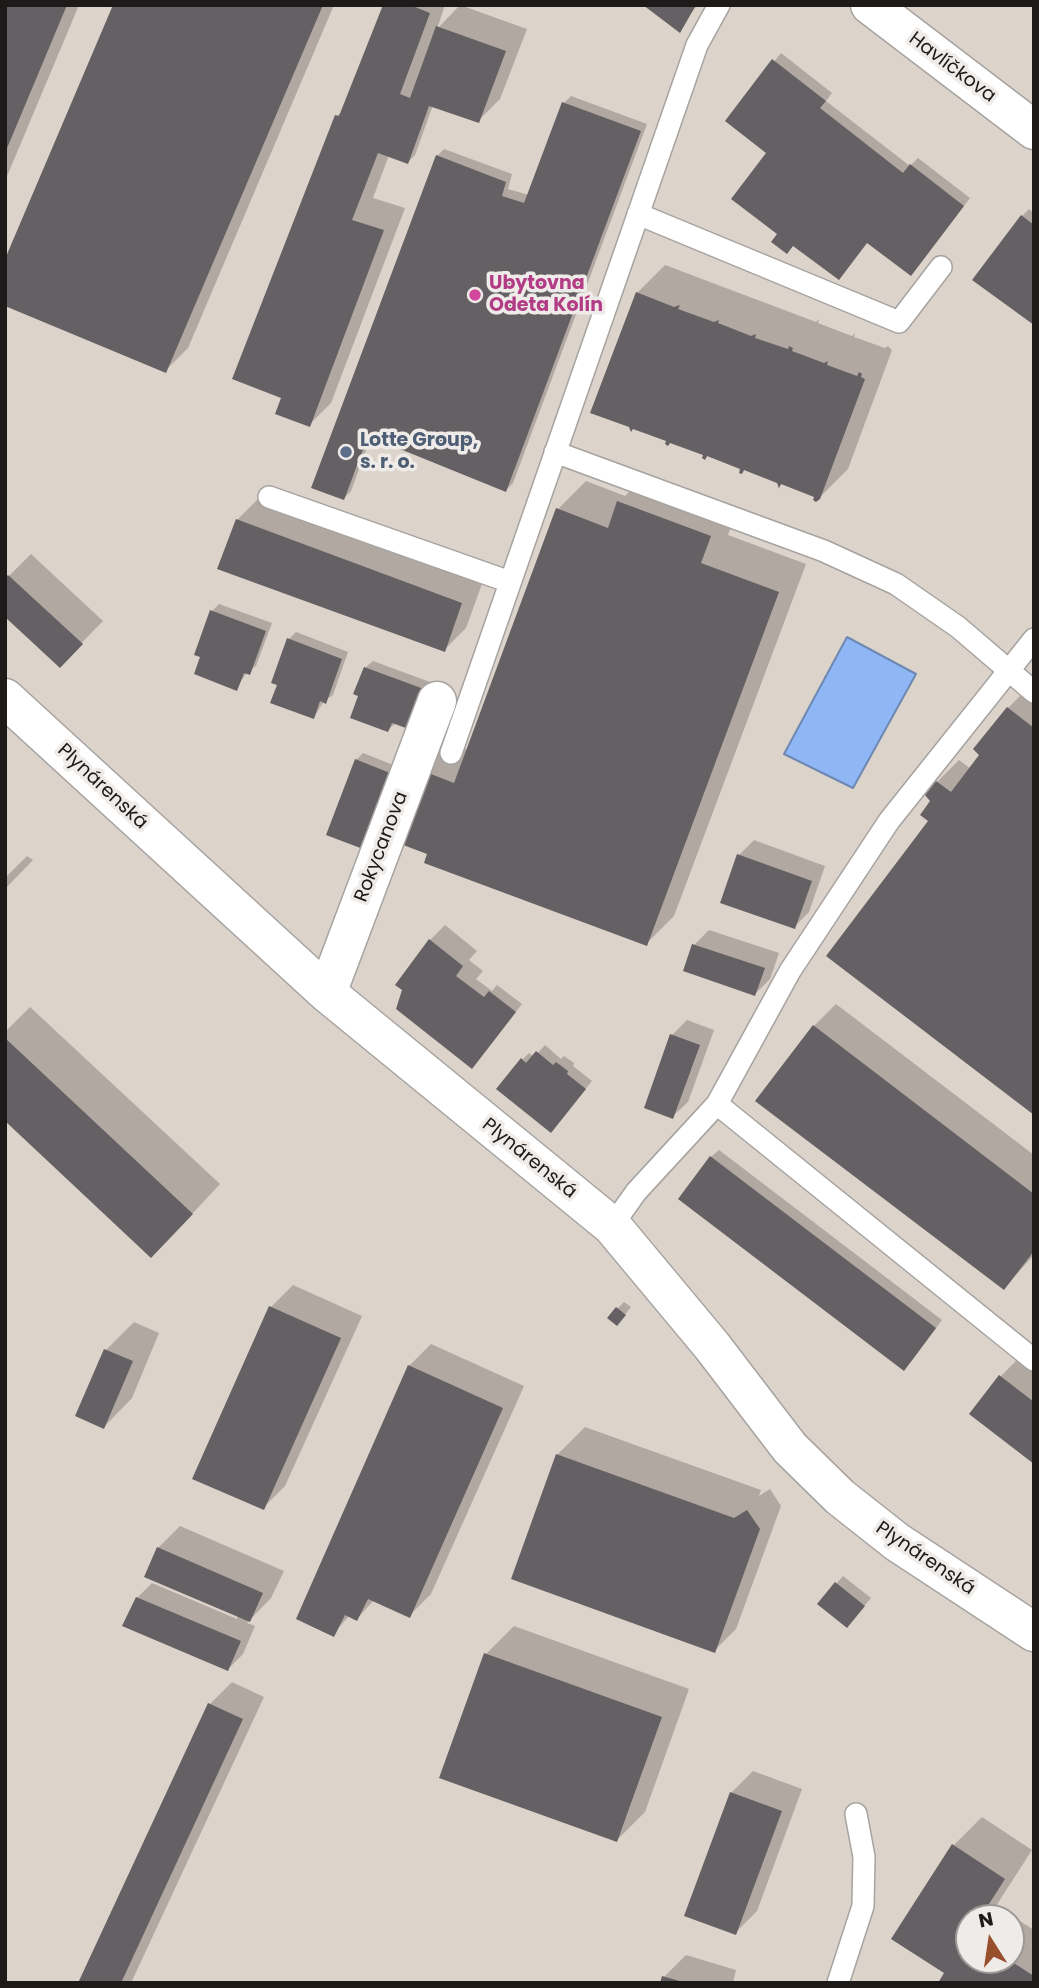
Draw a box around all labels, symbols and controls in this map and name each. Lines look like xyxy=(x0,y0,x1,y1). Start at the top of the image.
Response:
street label: Havlíčkova xyxy=(904,28,1000,108)
place label: Ubytovna Odeta Kolín xyxy=(489,273,603,317)
marker: Ubytovna Odeta Kolín xyxy=(467,287,483,303)
place label: Lotte Group, s. r. o. xyxy=(360,430,478,474)
marker: Lotte Group, s. r. o. xyxy=(338,444,354,460)
street label: Plynárenská xyxy=(52,739,152,835)
street label: Rokycanova xyxy=(351,789,413,905)
street label: Plynárenská xyxy=(477,1114,581,1204)
street label: Plynárenská xyxy=(871,1517,979,1601)
north arrow xyxy=(955,1904,1025,1974)
text: N xyxy=(976,1905,996,1935)

